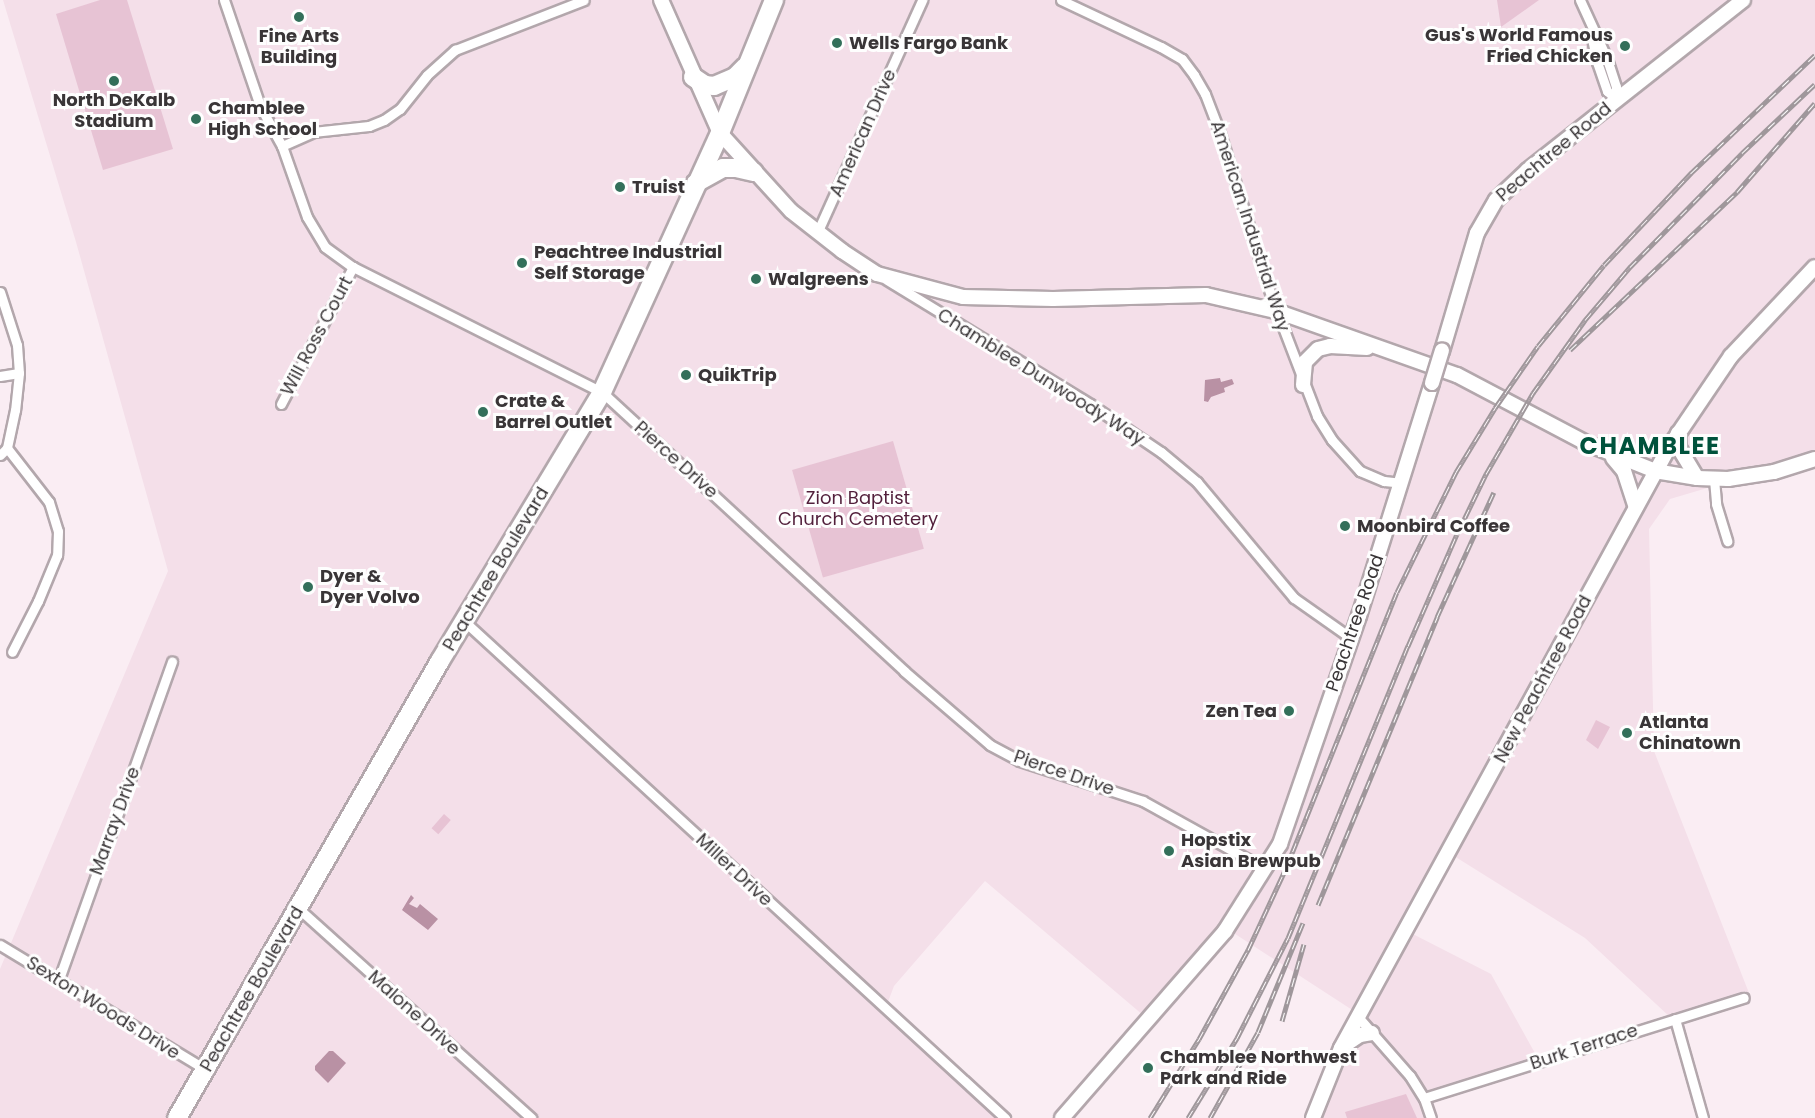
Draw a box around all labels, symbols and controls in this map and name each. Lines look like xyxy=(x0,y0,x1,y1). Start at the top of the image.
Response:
marker: Fine Arts Building xyxy=(292,10,306,24)
place label: Gus's World Famous Fried Chicken xyxy=(1425,25,1613,68)
place label: Fine Arts Building xyxy=(259,26,339,68)
place label: Wells Fargo Bank xyxy=(849,32,1008,54)
marker: Wells Fargo Bank xyxy=(830,36,844,50)
marker: Gus's World Famous Fried Chicken xyxy=(1618,39,1632,53)
street label: American Drive xyxy=(825,66,901,200)
marker: North DeKalb Stadium xyxy=(107,74,121,88)
place label: North DeKalb Stadium xyxy=(53,90,175,132)
place label: Chamblee High School xyxy=(208,98,317,140)
street label: Peachtree Road xyxy=(1492,98,1616,206)
marker: Chamblee High School xyxy=(189,112,203,126)
street label: American Industrial Way xyxy=(1206,118,1294,334)
place label: Truist xyxy=(632,176,685,198)
marker: Truist xyxy=(613,180,627,194)
place label: Peachtree Industrial Self Storage xyxy=(534,242,722,284)
marker: Peachtree Industrial Self Storage xyxy=(515,256,529,270)
place label: Walgreens xyxy=(768,268,869,290)
marker: Walgreens xyxy=(749,272,763,286)
street label: Will Ross Court xyxy=(276,273,358,399)
street label: Chamblee Dunwoody Way xyxy=(933,304,1149,450)
place label: QuikTrip xyxy=(698,364,777,386)
marker: QuikTrip xyxy=(679,368,693,382)
place label: Crate & Barrel Outlet xyxy=(495,391,612,434)
marker: Crate & Barrel Outlet xyxy=(476,405,490,419)
street label: Pierce Drive xyxy=(630,417,722,503)
district label: CHAMBLEE xyxy=(1580,432,1720,460)
street label: Peachtree Boulevard xyxy=(438,483,554,655)
park label: Zion Baptist Church Cemetery xyxy=(778,488,938,530)
place label: Moonbird Coffee xyxy=(1357,515,1510,537)
marker: Moonbird Coffee xyxy=(1338,519,1352,533)
street label: Peachtree Road xyxy=(1321,552,1389,694)
place label: Dyer & Dyer Volvo xyxy=(320,566,420,608)
marker: Dyer & Dyer Volvo xyxy=(301,580,315,594)
street label: New Peachtree Road xyxy=(1490,591,1596,767)
place label: Zen Tea xyxy=(1205,700,1277,722)
marker: Zen Tea xyxy=(1282,704,1296,718)
place label: Atlanta Chinatown xyxy=(1639,712,1741,754)
marker: Atlanta Chinatown xyxy=(1620,726,1634,740)
street label: Pierce Drive xyxy=(1011,746,1117,800)
street label: Marray Drive xyxy=(85,764,145,878)
street label: Miller Drive xyxy=(691,829,777,911)
place label: Hopstix Asian Brewpub xyxy=(1181,830,1321,872)
marker: Hopstix Asian Brewpub xyxy=(1162,844,1176,858)
street label: Peachtree Boulevard xyxy=(196,902,308,1076)
street label: Sexton Woods Drive xyxy=(22,952,184,1064)
street label: Malone Drive xyxy=(364,966,464,1060)
street label: Burk Terrace xyxy=(1527,1019,1641,1075)
place label: Chamblee Northwest Park and Ride xyxy=(1160,1047,1357,1090)
marker: Chamblee Northwest Park and Ride xyxy=(1141,1061,1155,1075)

